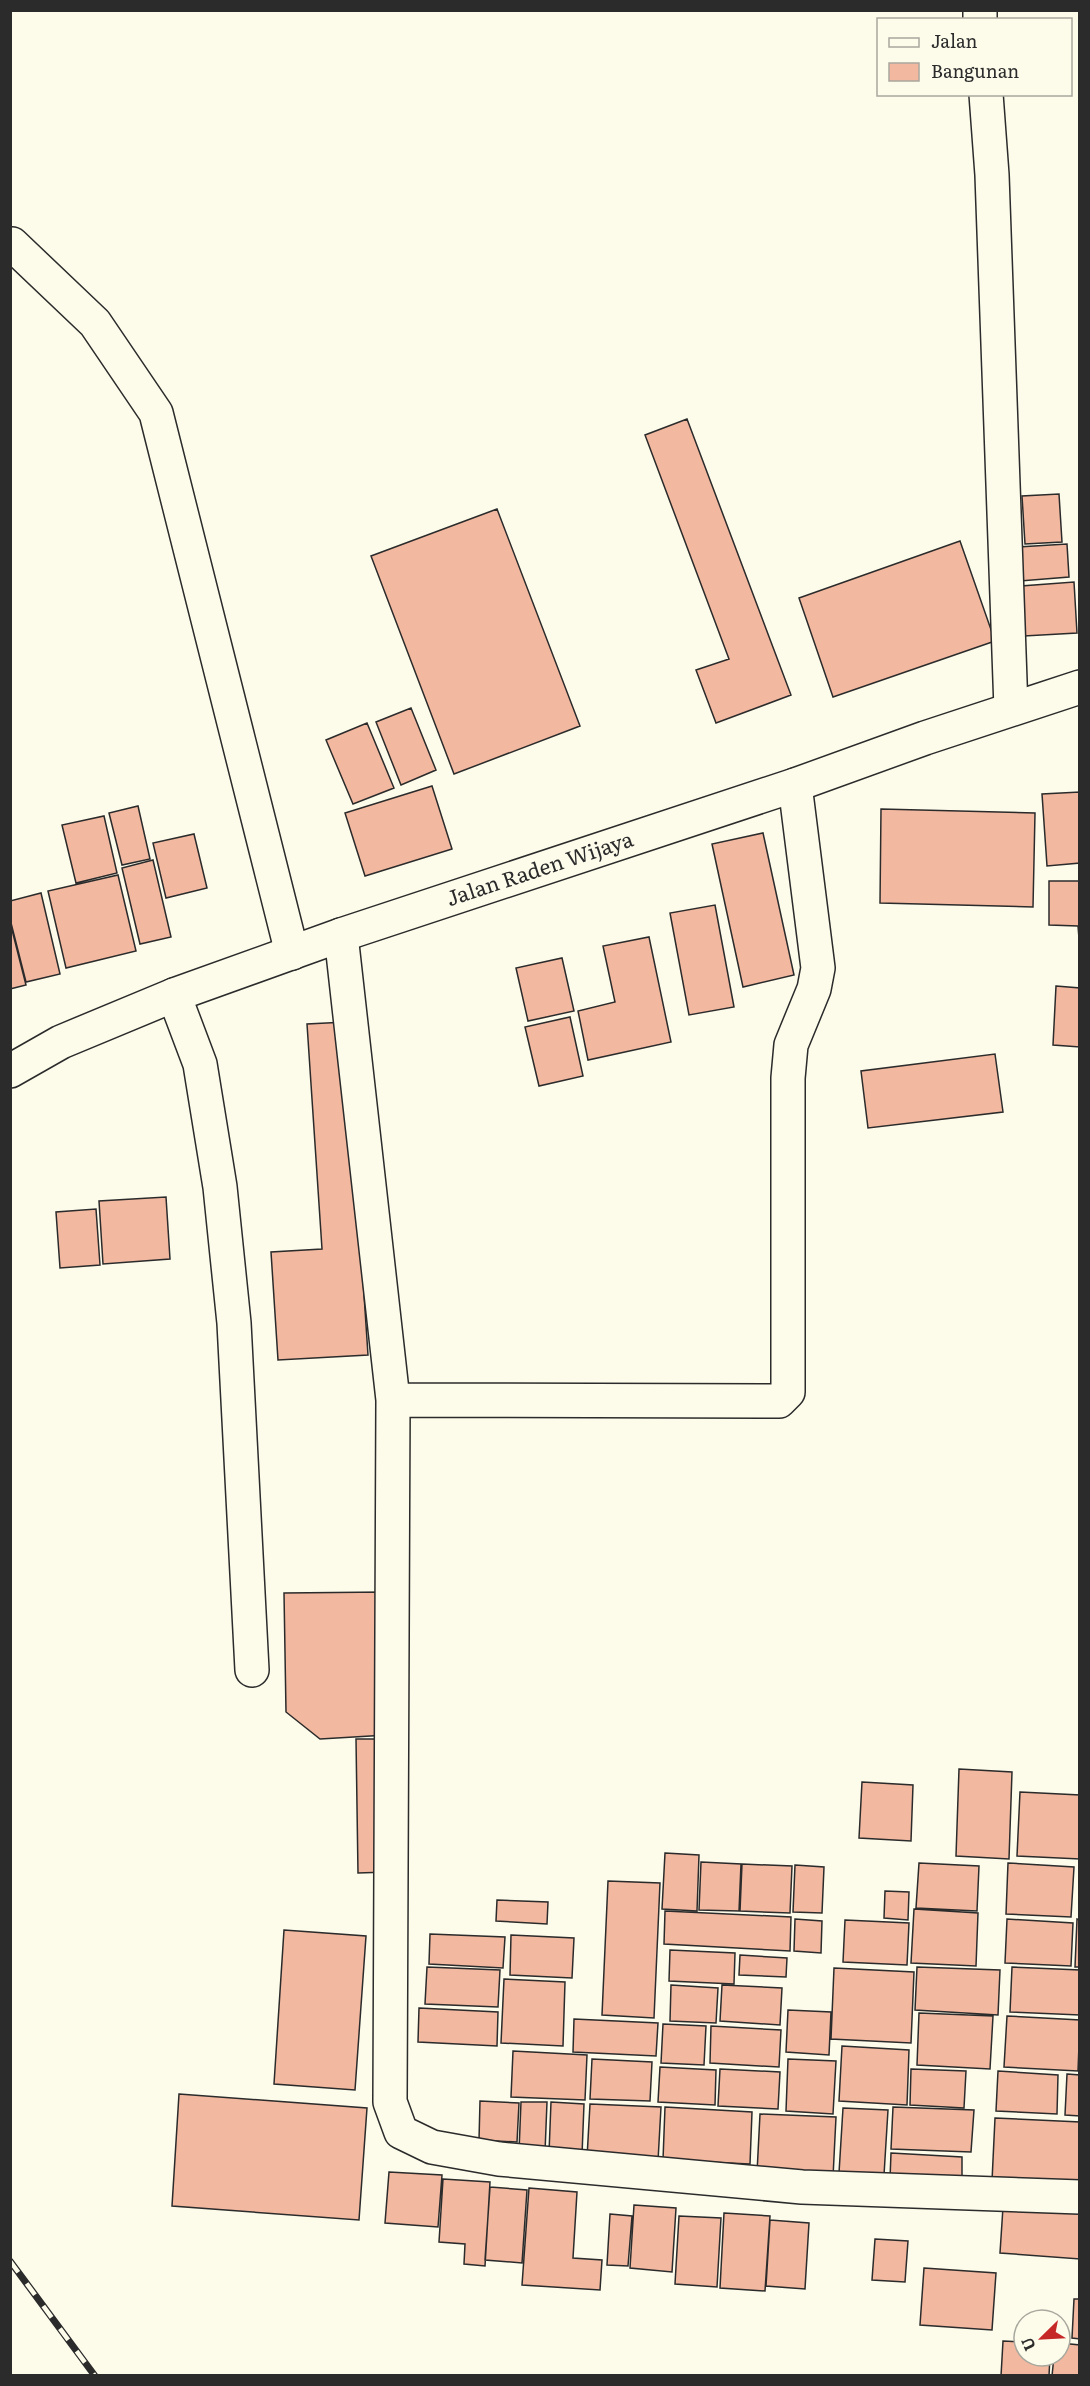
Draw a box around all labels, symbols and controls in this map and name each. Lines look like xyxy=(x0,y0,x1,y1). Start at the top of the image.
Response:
legend xyxy=(877,18,1072,96)
text: Jalan xyxy=(931,27,978,54)
text: Bangunan xyxy=(931,57,1019,84)
street label: Jalan Raden Wijaya xyxy=(442,821,637,912)
north arrow xyxy=(1012,2308,1072,2368)
text: U xyxy=(1014,2333,1041,2355)

